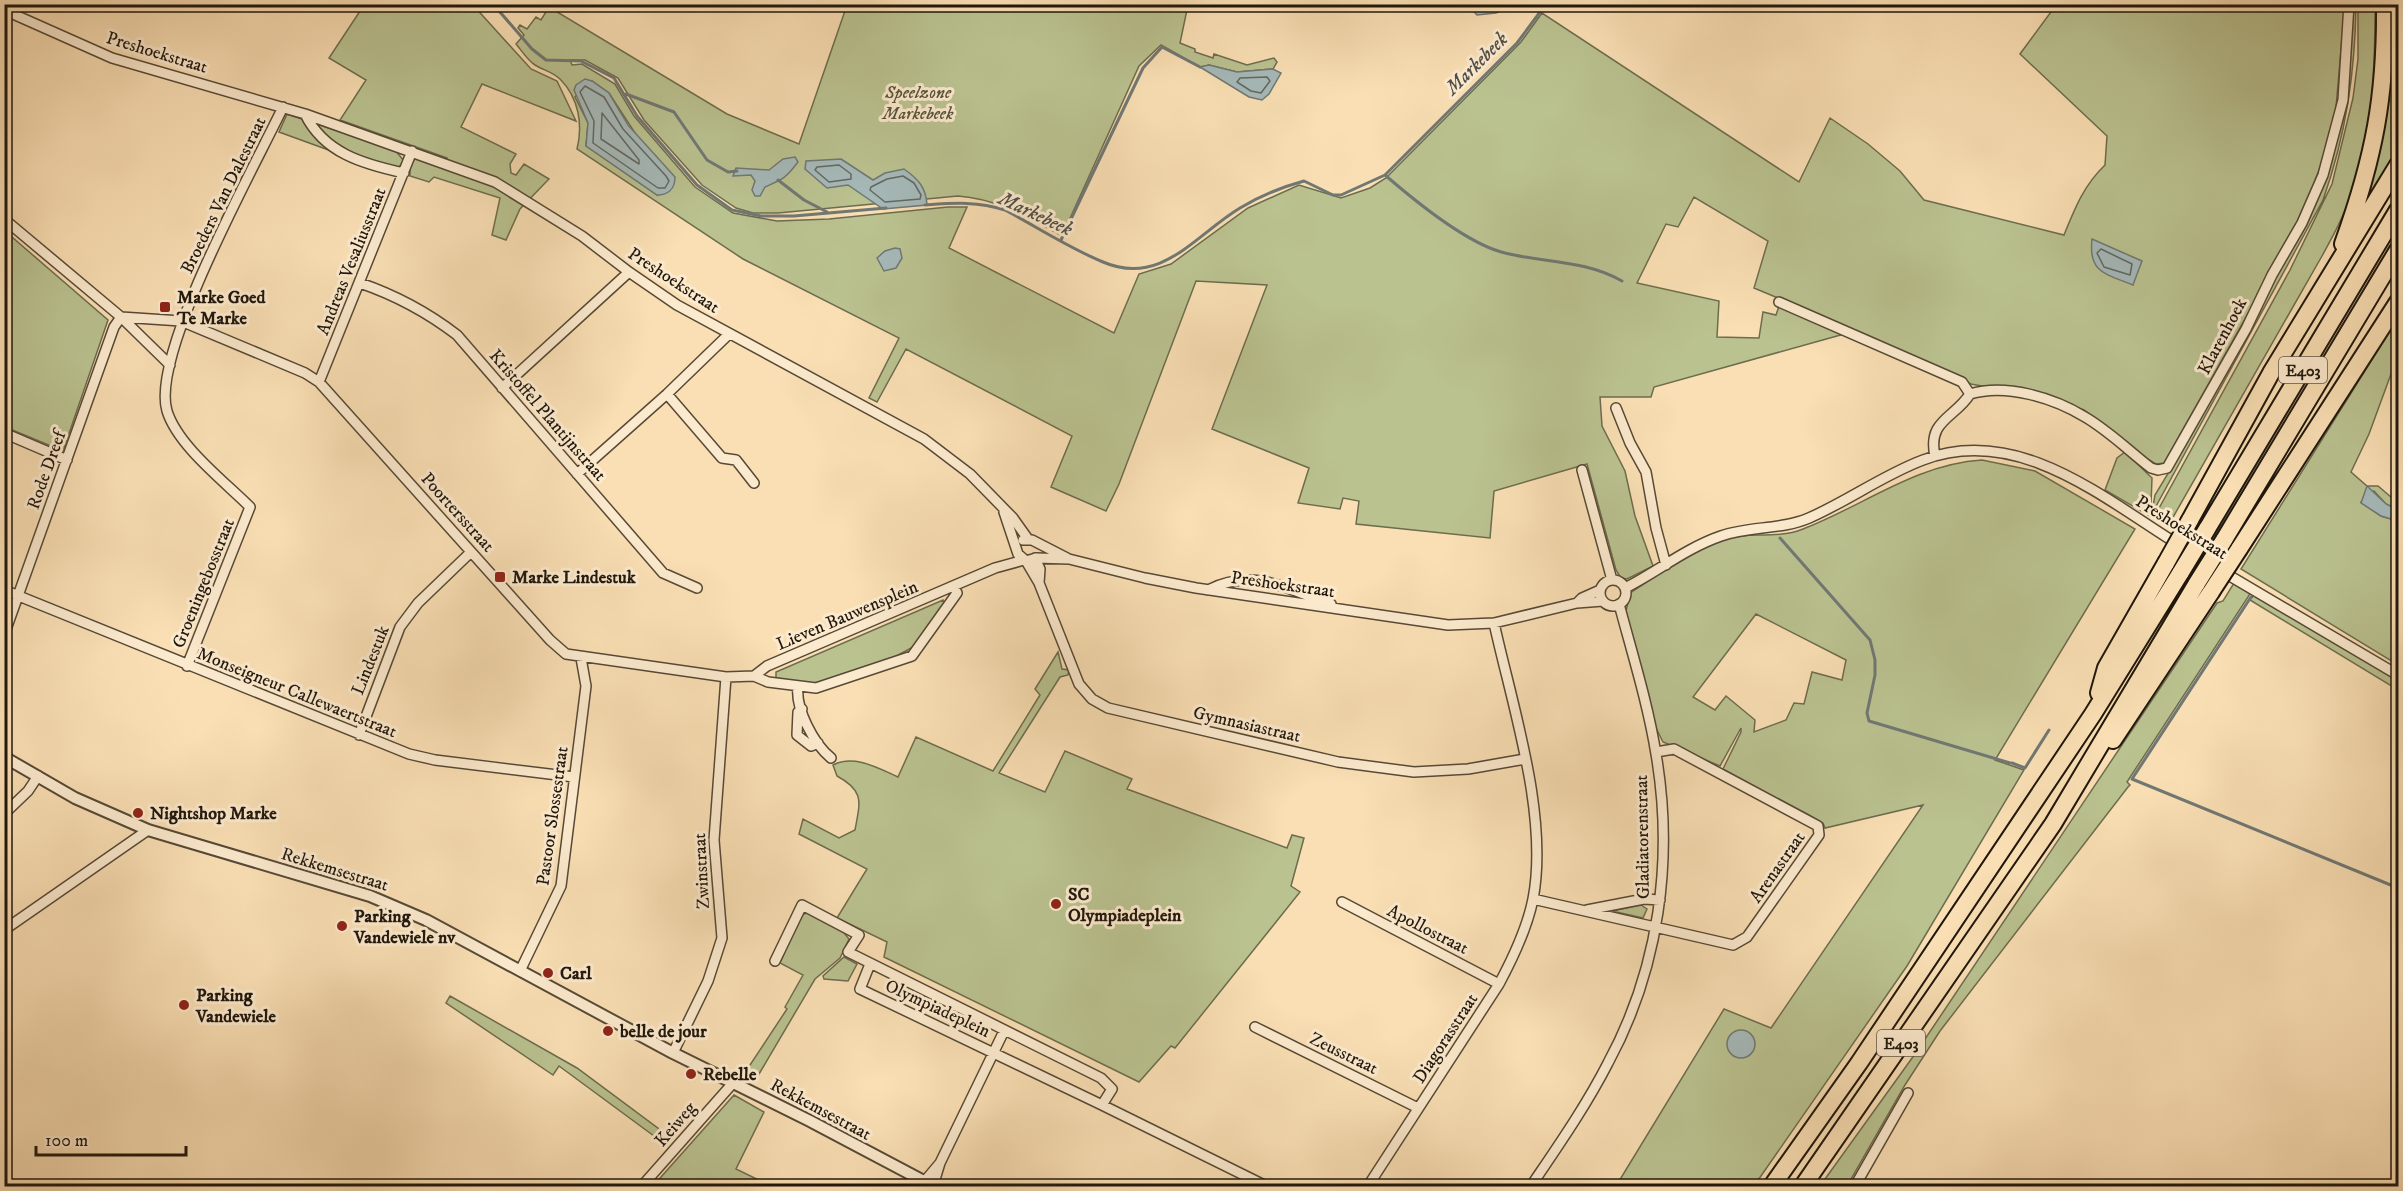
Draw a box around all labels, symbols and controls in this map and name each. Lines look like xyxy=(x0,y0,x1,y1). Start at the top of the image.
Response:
street label: Preshoekstraat xyxy=(103,27,210,79)
water label: Markebeek xyxy=(1439,27,1514,102)
park label: Speelzone Markebeek xyxy=(881,82,954,125)
street label: Broeders Van Dalestraat xyxy=(176,113,272,277)
street label: Andreas Vesaliusstraat xyxy=(312,184,392,338)
water label: Markebeek xyxy=(993,186,1077,243)
street label: Preshoekstraat xyxy=(624,243,724,319)
place label: Marke Goed Te Marke xyxy=(176,287,267,330)
street label: Klarenhoek xyxy=(2194,294,2252,379)
marker: Marke Goed Te Marke xyxy=(158,300,172,314)
street label: Kristoffel Plantijnstraat xyxy=(484,345,611,486)
road number: E403 xyxy=(2279,357,2327,383)
street label: Rode Dreef xyxy=(23,425,72,512)
street label: Poortersstraat xyxy=(416,468,499,557)
street label: Preshoekstraat xyxy=(2131,491,2232,565)
street label: Groeningebosstraat xyxy=(168,515,240,651)
place label: Marke Lindestuk xyxy=(512,567,637,589)
street label: Preshoekstraat xyxy=(1230,567,1336,603)
marker: Marke Lindestuk xyxy=(493,570,507,584)
street label: Lieven Bauwensplein xyxy=(773,576,922,656)
street label: Lindestuk xyxy=(347,622,395,698)
street label: Monseigneur Callewaertstraat xyxy=(193,643,400,743)
street label: Gymnasiastraat xyxy=(1191,702,1303,748)
street label: Pastoor Slossestraat xyxy=(532,745,574,887)
street label: Gladiatorenstraat xyxy=(1631,774,1655,899)
place label: Nightshop Marke xyxy=(150,803,277,825)
marker: Nightshop Marke xyxy=(131,806,145,820)
street label: Arenastraat xyxy=(1745,827,1811,908)
street label: Zwinstraat xyxy=(689,832,715,910)
street label: Rekkemsestraat xyxy=(278,843,391,897)
place label: SC Olympiadeplein xyxy=(1068,884,1182,927)
marker: SC Olympiadeplein xyxy=(1049,897,1063,911)
street label: Apollostraat xyxy=(1383,900,1472,960)
place label: Parking Vandewiele nv xyxy=(353,906,456,949)
marker: Parking Vandewiele nv xyxy=(335,919,349,933)
place label: Carl xyxy=(560,963,592,985)
marker: Carl xyxy=(541,966,555,980)
street label: Olympiadeplein xyxy=(882,975,994,1043)
place label: Parking Vandewiele xyxy=(195,985,277,1028)
street label: Diagorasstraat xyxy=(1409,989,1483,1088)
marker: Parking Vandewiele xyxy=(177,998,191,1012)
place label: belle de jour xyxy=(619,1021,707,1043)
marker: belle de jour xyxy=(601,1024,615,1038)
street label: Zeusstraat xyxy=(1306,1028,1382,1080)
road number: E403 xyxy=(1877,1030,1925,1056)
place label: Rebelle xyxy=(703,1064,757,1086)
marker: Rebelle xyxy=(684,1067,698,1081)
street label: Rekkemsestraat xyxy=(766,1074,875,1146)
street label: Keiweg xyxy=(650,1098,701,1152)
scale bar xyxy=(36,1119,186,1157)
text: 100 m xyxy=(45,1130,88,1152)

